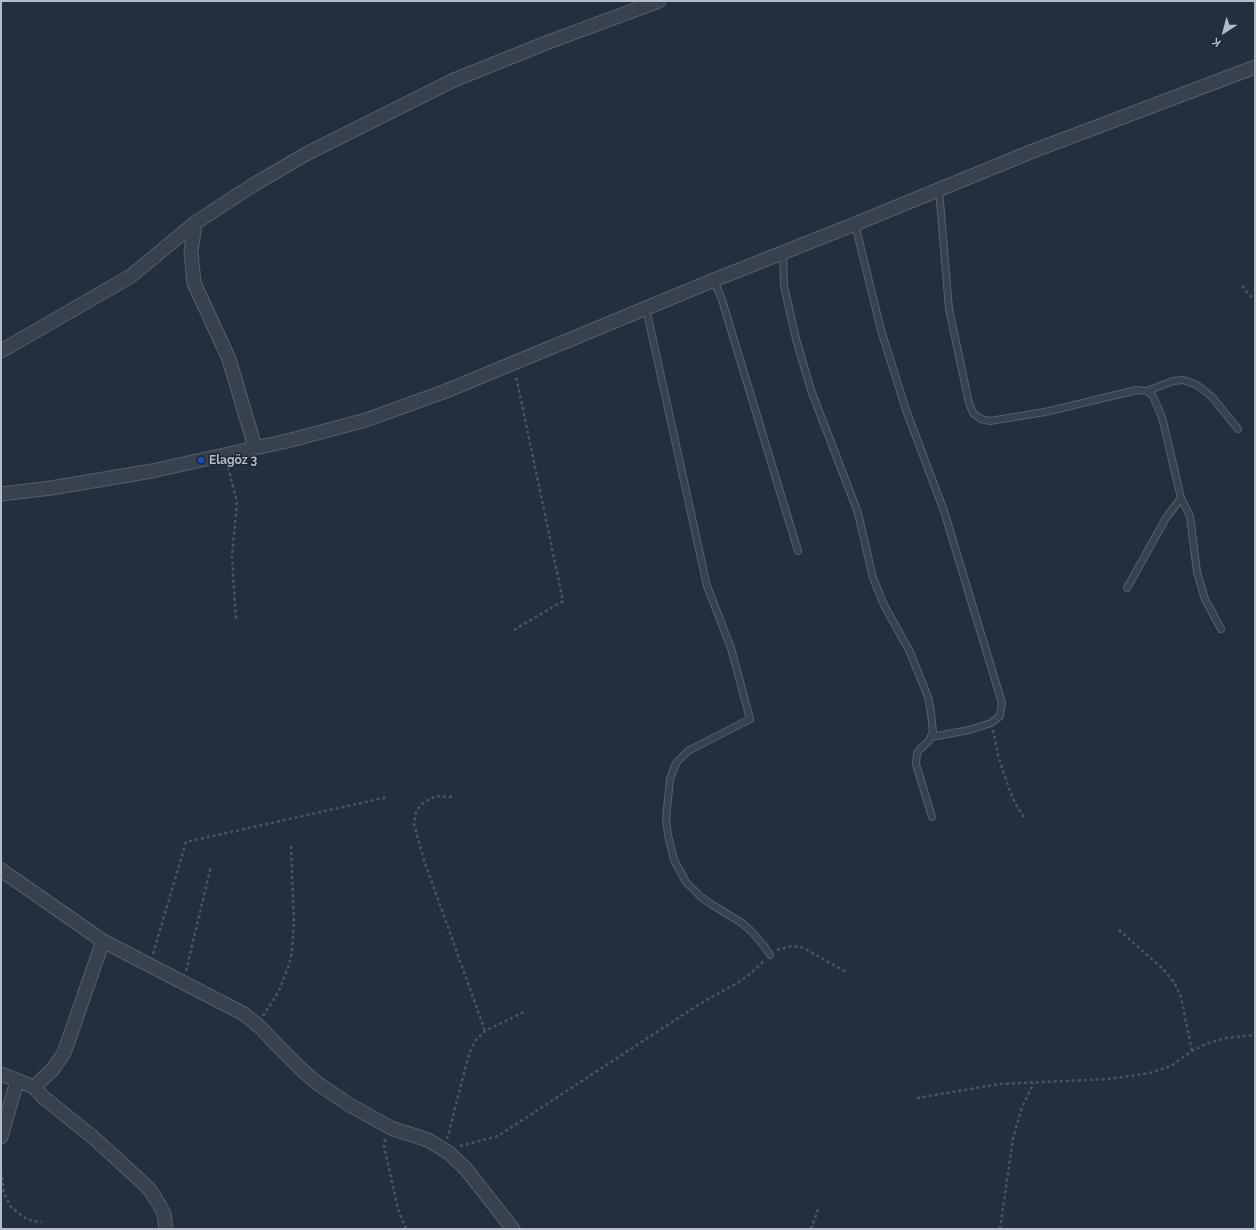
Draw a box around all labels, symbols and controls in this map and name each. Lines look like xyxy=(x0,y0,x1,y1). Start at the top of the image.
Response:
north arrow xyxy=(1204,12,1244,52)
text: K xyxy=(1210,35,1223,50)
place label: Elagöz 3 xyxy=(209,453,257,467)
marker: Elagöz 3 xyxy=(196,455,206,465)

